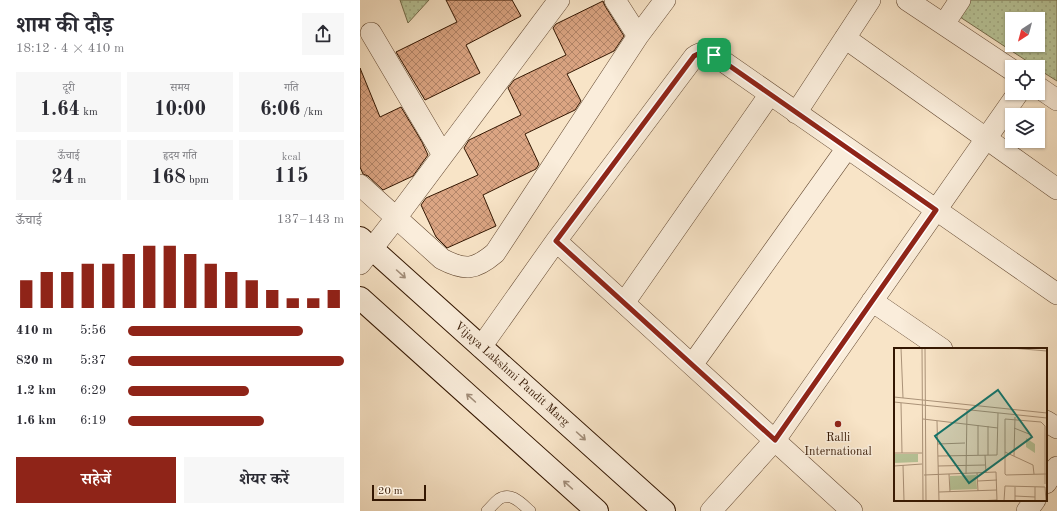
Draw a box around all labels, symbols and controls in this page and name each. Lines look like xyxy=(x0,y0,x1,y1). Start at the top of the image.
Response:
north arrow xyxy=(1005,12,1045,52)
map controls xyxy=(1005,12,1045,148)
button: share xyxy=(302,13,344,55)
text: शाम की दौड़ xyxy=(16,15,113,37)
pin xyxy=(697,38,731,72)
text: 18:12 · 4 × 410 m xyxy=(16,42,124,55)
icon: arrive xyxy=(703,44,725,66)
button: locate xyxy=(1005,60,1045,100)
text: दूरी xyxy=(63,83,75,94)
text: समय xyxy=(170,83,190,94)
text: गति xyxy=(284,83,299,94)
text: 1.64 xyxy=(40,100,80,120)
text: 10:00 xyxy=(154,100,206,120)
text: 6:06 xyxy=(260,100,300,120)
text: km xyxy=(80,107,98,118)
text: /km xyxy=(300,107,323,118)
button: layers xyxy=(1005,108,1045,148)
text: ऊँचाई xyxy=(58,151,80,162)
text: हृदय गति xyxy=(163,151,197,162)
text: kcal xyxy=(282,152,301,163)
text: 115 xyxy=(274,167,309,187)
text: 24 xyxy=(51,168,74,188)
text: 168 xyxy=(151,168,186,188)
text: m xyxy=(74,175,86,186)
text: bpm xyxy=(186,175,209,186)
text: 137–143 m xyxy=(277,213,344,226)
text: ऊँचाई xyxy=(16,214,42,227)
one-way arrow xyxy=(396,270,406,279)
street label: Vijaya Lakshmi Pandit Marg xyxy=(452,320,572,429)
text: 410 m xyxy=(16,324,53,337)
text: 5:56 xyxy=(80,324,106,337)
inset map xyxy=(894,348,1047,501)
text: 820 m xyxy=(16,354,53,367)
text: 5:37 xyxy=(80,354,106,367)
text: 1.2 km xyxy=(16,384,56,397)
text: 6:29 xyxy=(80,384,106,397)
one-way arrow xyxy=(467,394,477,403)
text: 1.6 km xyxy=(16,414,56,427)
text: 6:19 xyxy=(80,414,106,427)
marker: Ralli International xyxy=(833,419,843,429)
one-way arrow xyxy=(576,432,586,441)
place label: Ralli International xyxy=(804,432,872,458)
button: सहेजें xyxy=(16,457,176,503)
button: शेयर करें xyxy=(184,457,344,503)
one-way arrow xyxy=(563,480,573,490)
scale bar xyxy=(372,483,426,502)
text: 20 m xyxy=(378,486,403,497)

